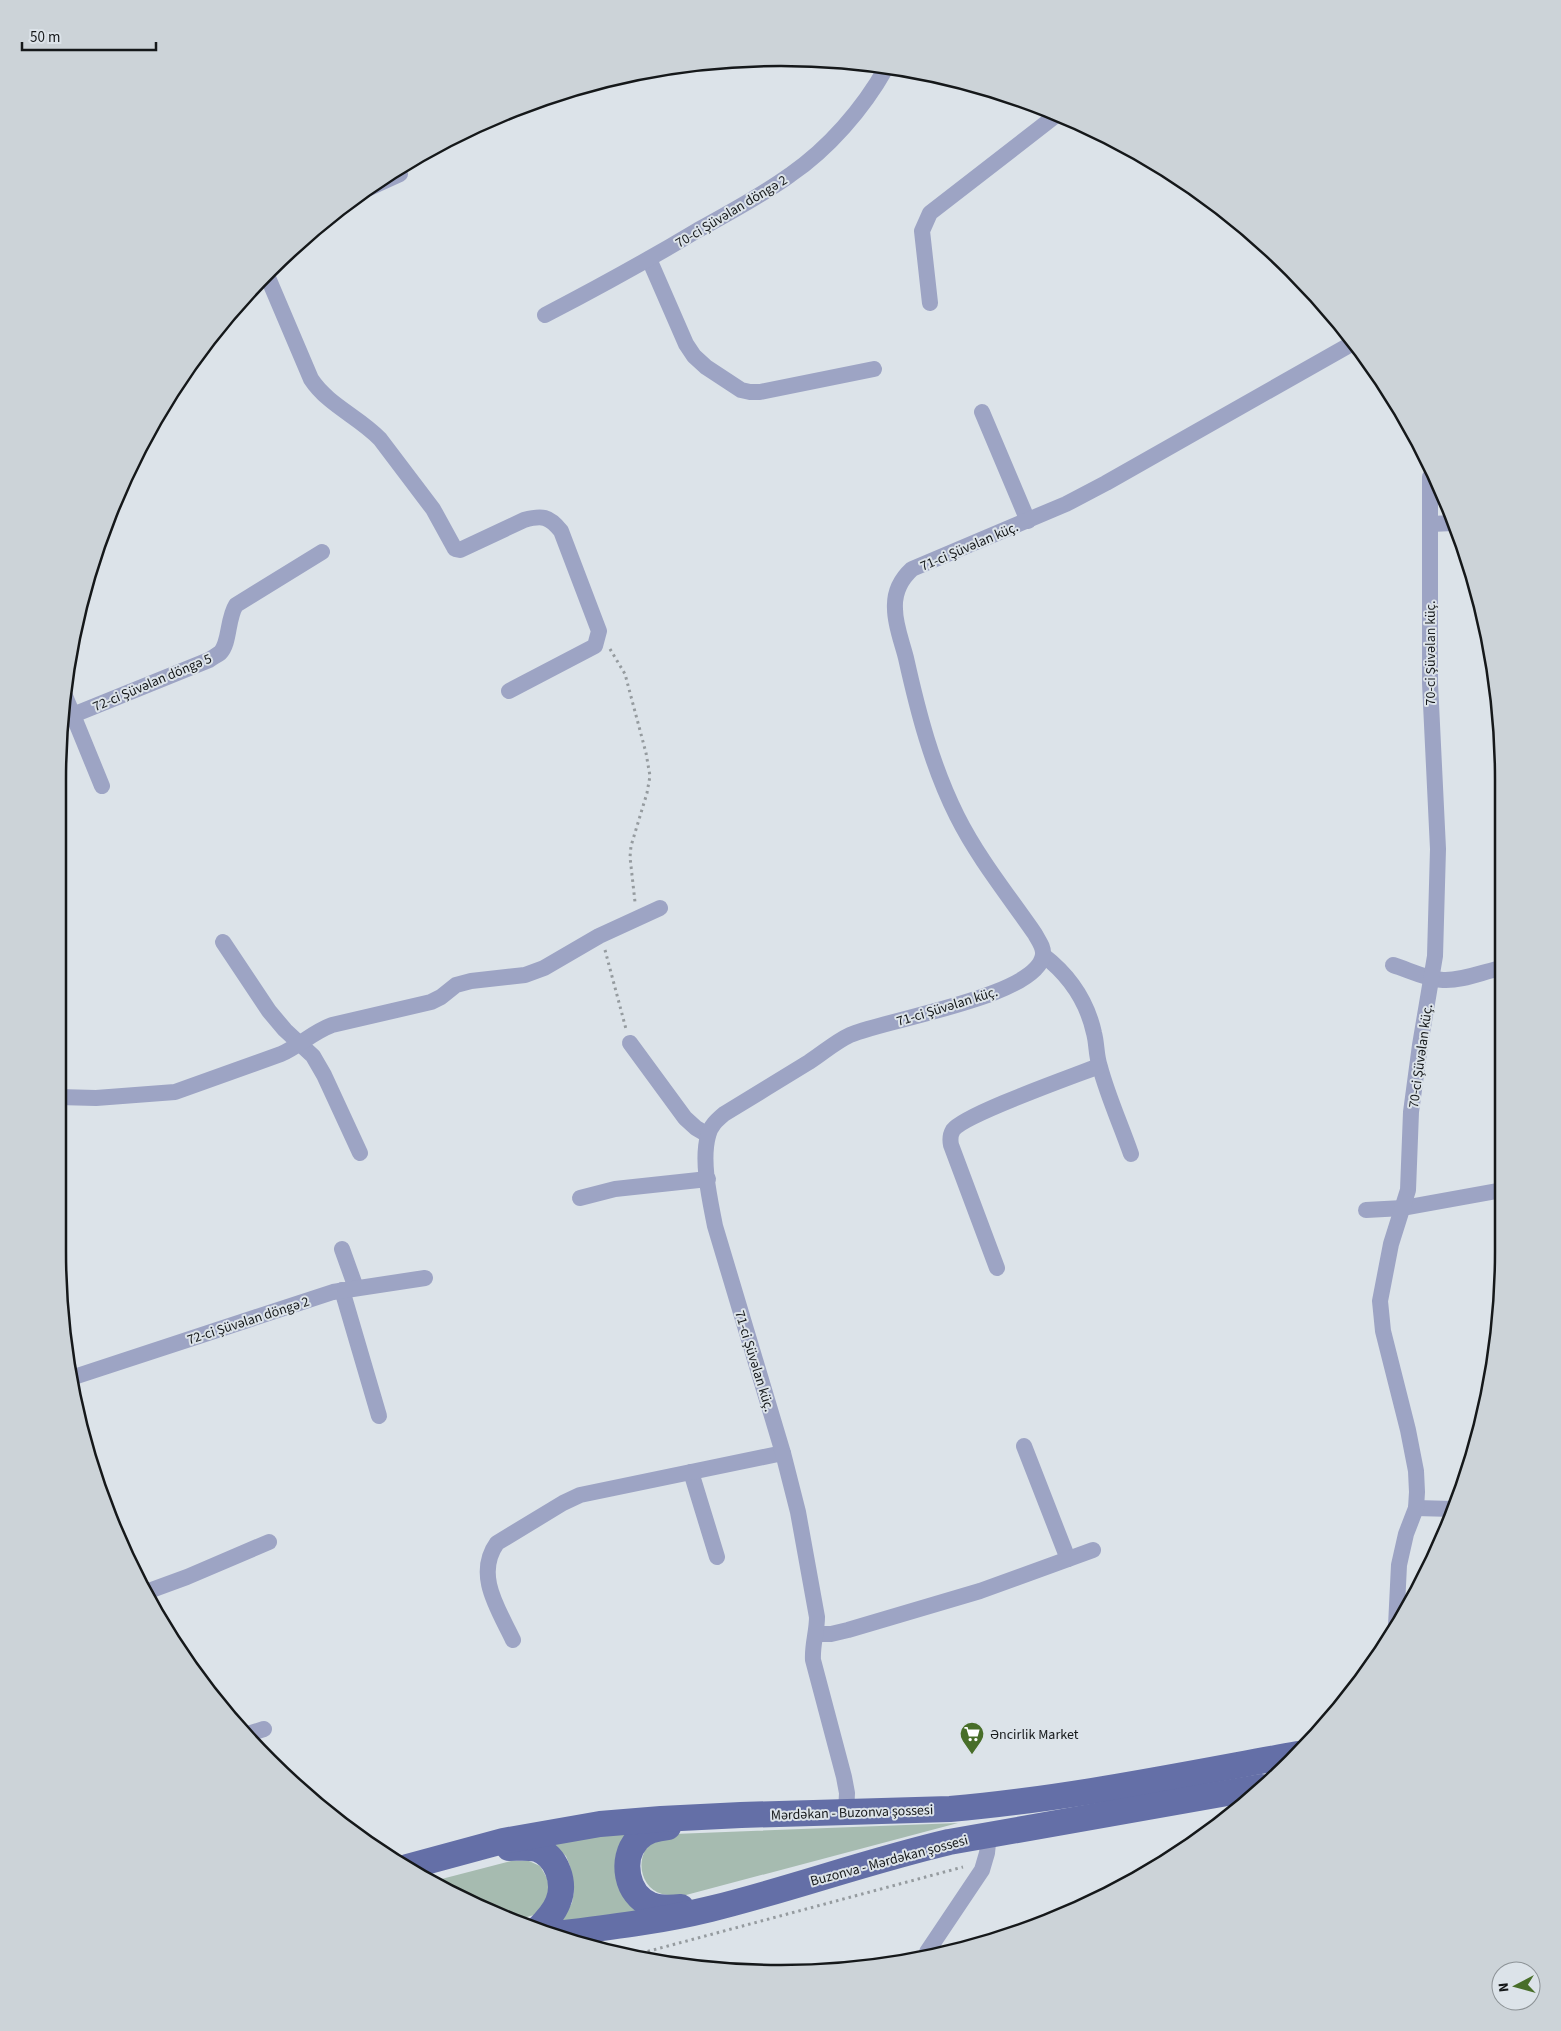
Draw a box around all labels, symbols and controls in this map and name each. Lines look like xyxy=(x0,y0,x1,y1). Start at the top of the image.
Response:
scale bar xyxy=(22,20,156,52)
text: 50 m xyxy=(30,27,60,48)
street label: 70-ci Şüvəlan döngə 2 xyxy=(672,170,791,253)
street label: 71-ci Şüvəlan küç. xyxy=(917,517,1022,577)
street label: 70-ci Şüvəlan küç. xyxy=(1421,601,1441,705)
street label: 72-ci Şüvəlan döngə 5 xyxy=(90,649,215,717)
street label: 71-ci Şüvəlan küç. xyxy=(894,982,1000,1032)
street label: 70-ci Şüvəlan küç. xyxy=(1404,1003,1438,1109)
street label: 72-ci Şüvəlan döngə 2 xyxy=(185,1292,312,1350)
street label: 71-ci Şüvəlan küç. xyxy=(729,1308,779,1414)
supermarket icon: Əncirlik Market xyxy=(959,1721,985,1755)
place label: Əncirlik Market xyxy=(990,1725,1079,1745)
street label: Mərdəkan - Buzonva şossesi xyxy=(771,1800,934,1826)
street label: Buzonva - Mərdəkan şossesi xyxy=(808,1830,970,1892)
north arrow xyxy=(1491,1961,1541,2011)
text: N xyxy=(1494,1982,1514,1993)

